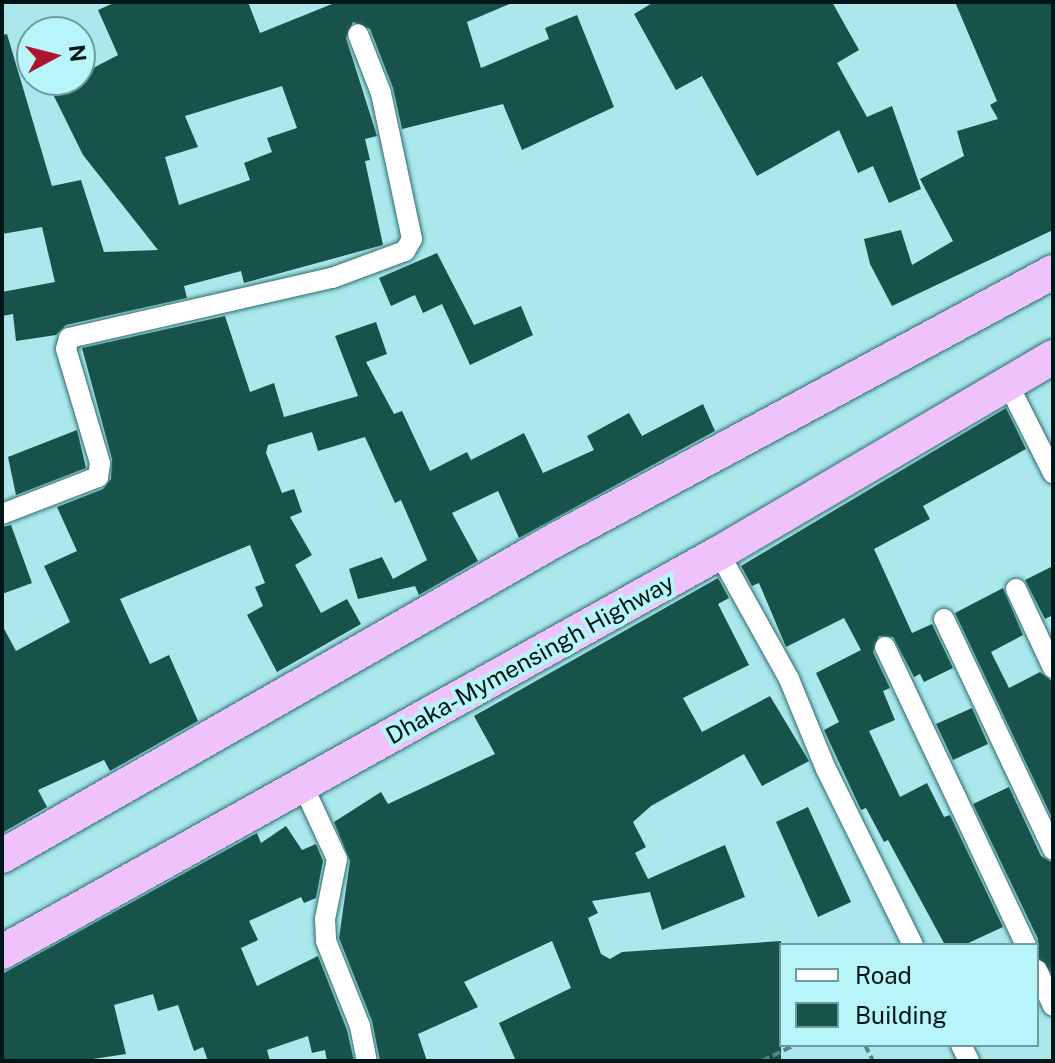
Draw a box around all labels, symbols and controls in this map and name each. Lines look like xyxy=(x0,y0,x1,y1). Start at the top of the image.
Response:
north arrow xyxy=(16,16,96,96)
text: N xyxy=(64,43,92,63)
street label: Dhaka-Mymensingh Highway xyxy=(381,568,679,750)
legend xyxy=(779,943,1039,1047)
text: Road xyxy=(855,961,912,989)
text: Building xyxy=(855,1001,947,1029)

